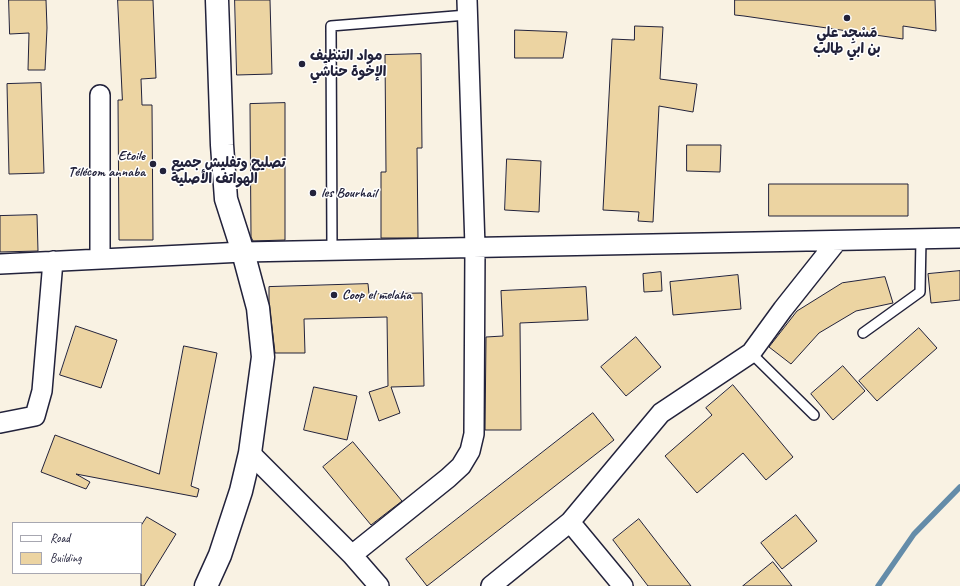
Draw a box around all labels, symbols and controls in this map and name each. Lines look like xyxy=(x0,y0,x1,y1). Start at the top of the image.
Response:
marker: مَسْجِد علي بن ابي طالب xyxy=(842,13,852,23)
place label: مَسْجِد علي بن ابي طالب xyxy=(813,25,881,58)
place label: مواد التنظيف الإخوة حناشي xyxy=(310,48,386,80)
marker: مواد التنظيف الإخوة حناشي xyxy=(297,59,307,69)
place label: Etoile Télécom annaba xyxy=(68,148,145,180)
place label: تصليح وتفليش جميع الهواتف الأصلية xyxy=(171,155,286,188)
marker: Etoile Télécom annaba xyxy=(148,159,158,169)
marker: تصليح وتفليش جميع الهواتف الأصلية xyxy=(158,166,168,176)
place label: les Bourhail xyxy=(321,185,377,201)
marker: les Bourhail xyxy=(308,188,318,198)
place label: Coop el melaha xyxy=(342,287,411,303)
marker: Coop el melaha xyxy=(329,290,339,300)
legend xyxy=(12,522,142,574)
text: Road xyxy=(50,530,70,546)
text: Building xyxy=(50,550,82,566)

